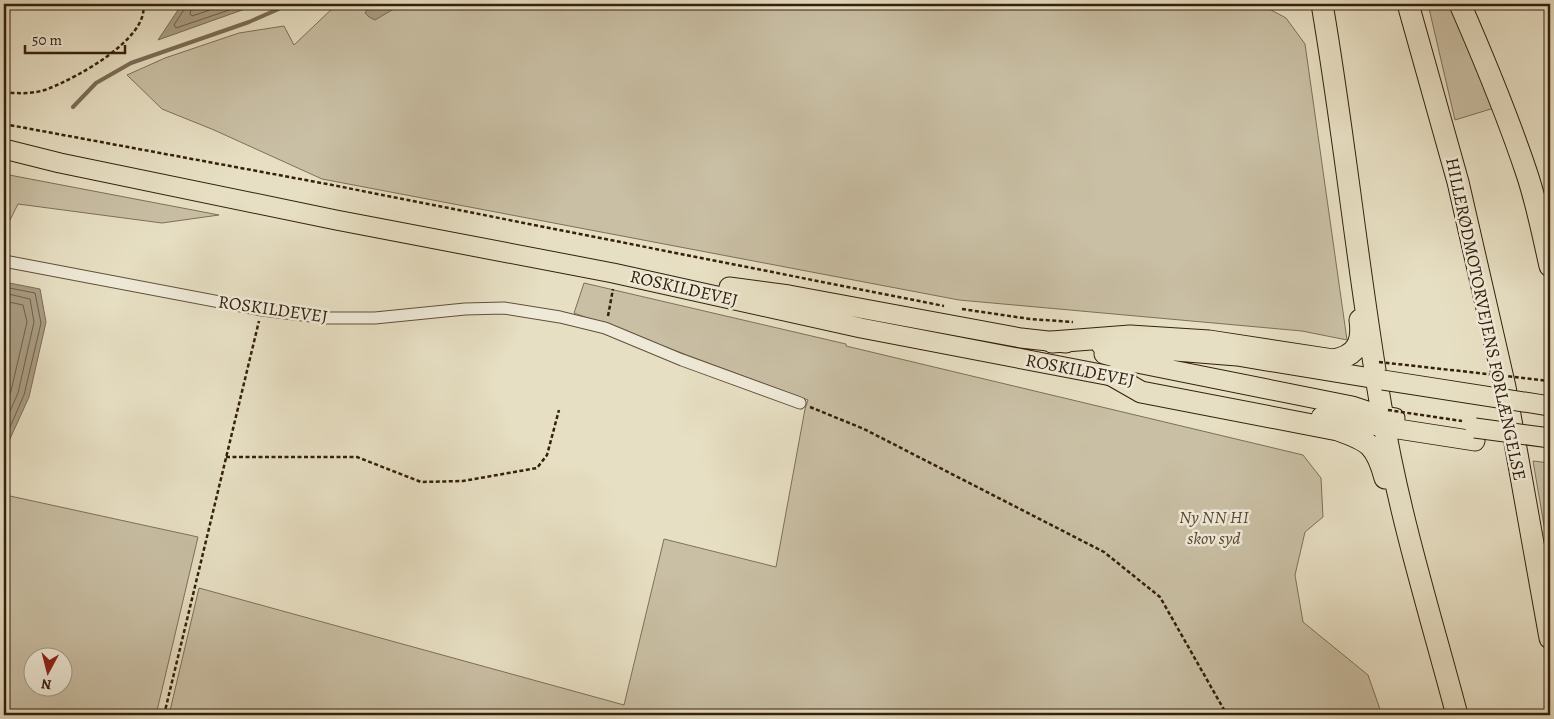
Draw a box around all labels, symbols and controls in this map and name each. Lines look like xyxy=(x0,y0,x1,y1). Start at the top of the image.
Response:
scale bar xyxy=(25,22,125,54)
text: 50 m xyxy=(32,30,62,50)
street label: HILLERØDMOTORVEJENS FORLÆNGELSE xyxy=(1440,155,1532,483)
street label: ROSKILDEVEJ xyxy=(628,264,740,312)
street label: ROSKILDEVEJ xyxy=(217,289,329,329)
street label: ROSKILDEVEJ xyxy=(1024,348,1136,392)
park label: Ny NN HI skov syd xyxy=(1179,505,1250,550)
north arrow xyxy=(22,646,72,696)
text: N xyxy=(40,674,53,694)

